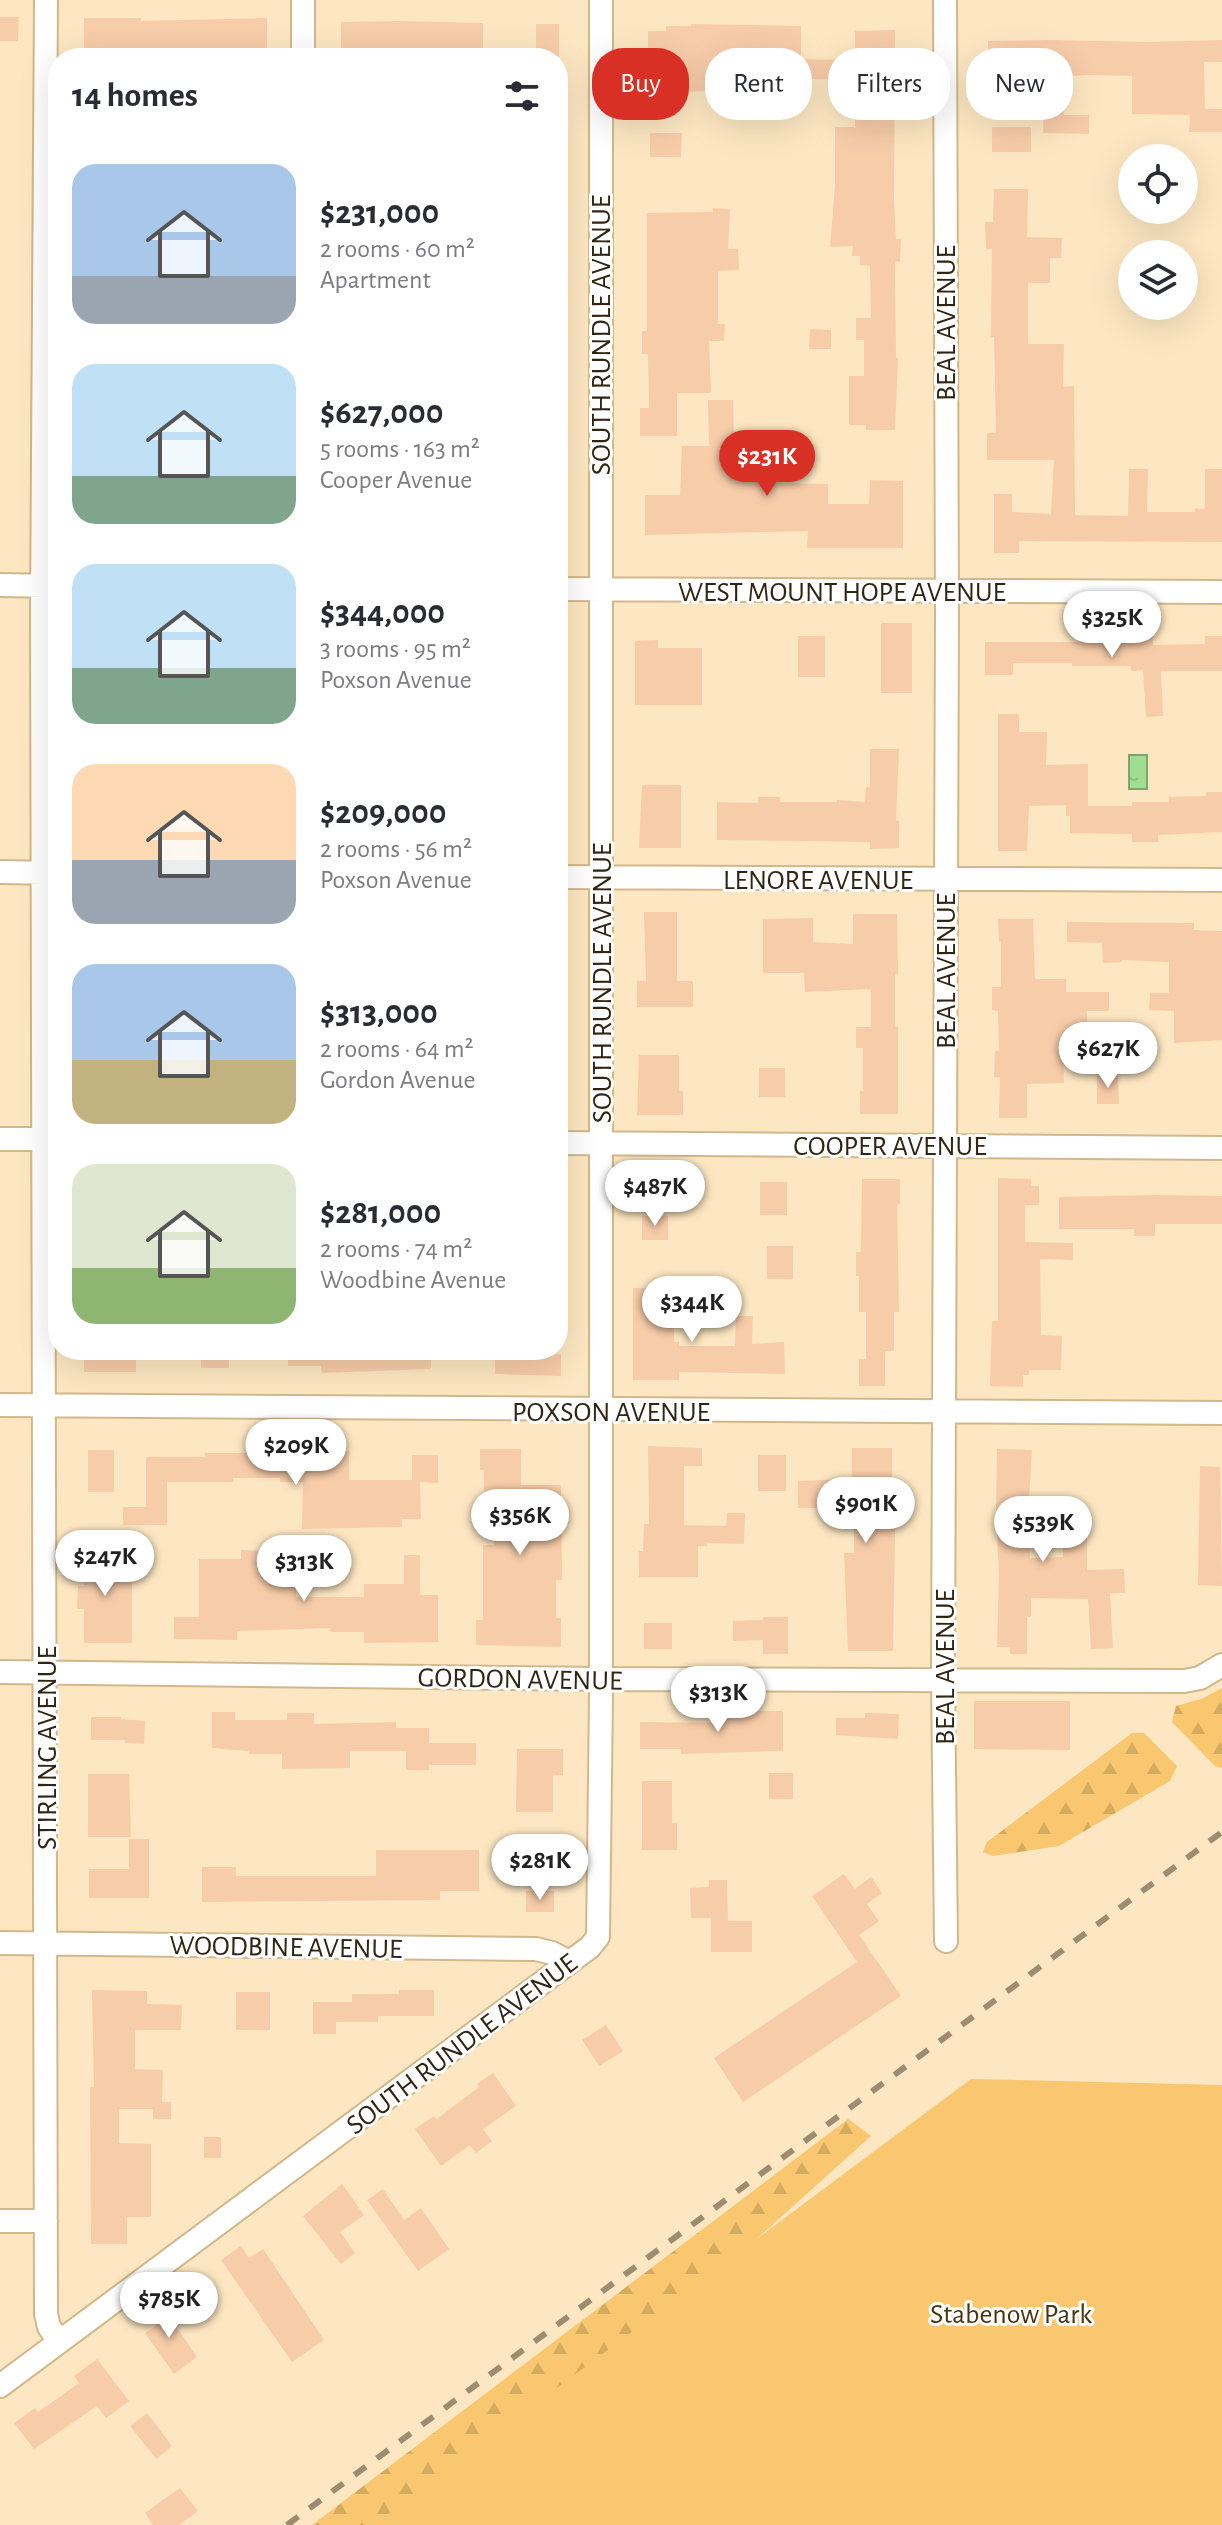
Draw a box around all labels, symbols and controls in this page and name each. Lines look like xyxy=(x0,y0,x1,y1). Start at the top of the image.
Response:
chip: Buy xyxy=(592,48,689,120)
chip: Rent xyxy=(705,48,812,120)
chip: Filters xyxy=(828,48,950,120)
chip: New xyxy=(966,48,1073,120)
icon: filters xyxy=(500,74,544,118)
text: 14 homes xyxy=(72,79,198,113)
map controls xyxy=(1118,144,1198,320)
button: locate xyxy=(1118,144,1198,224)
street label: SOUTH RUNDLE AVENUE xyxy=(588,195,616,475)
icon: home xyxy=(136,196,232,292)
text: $231,000 xyxy=(320,196,439,230)
text: 2 rooms · 60 m² xyxy=(320,236,475,262)
button: layers xyxy=(1118,240,1198,320)
street label: BEAL AVENUE xyxy=(933,245,961,401)
text: Apartment xyxy=(320,267,431,293)
icon: home xyxy=(136,396,232,492)
text: $627,000 xyxy=(320,396,443,430)
pin: $231K xyxy=(711,430,823,498)
text: 5 rooms · 163 m² xyxy=(320,436,480,462)
text: $231K xyxy=(737,443,797,469)
text: Cooper Avenue xyxy=(320,467,472,493)
street label: WEST MOUNT HOPE AVENUE xyxy=(678,579,1006,607)
pin: $325K xyxy=(1056,591,1168,659)
icon: home xyxy=(136,596,232,692)
text: $344,000 xyxy=(320,596,445,630)
text: $325K xyxy=(1081,604,1143,630)
text: 3 rooms · 95 m² xyxy=(320,636,471,662)
text: Poxson Avenue xyxy=(320,667,472,693)
icon: home xyxy=(136,796,232,892)
text: $209,000 xyxy=(320,796,446,830)
text: 2 rooms · 56 m² xyxy=(320,836,472,862)
street label: SOUTH RUNDLE AVENUE xyxy=(589,843,617,1123)
text: Poxson Avenue xyxy=(320,867,472,893)
street label: LENORE AVENUE xyxy=(723,867,913,895)
street label: BEAL AVENUE xyxy=(933,893,961,1049)
icon: home xyxy=(136,996,232,1092)
text: $313,000 xyxy=(320,996,438,1030)
pin: $627K xyxy=(1052,1022,1164,1090)
text: $627K xyxy=(1077,1035,1139,1061)
text: 2 rooms · 64 m² xyxy=(320,1036,474,1062)
text: Gordon Avenue xyxy=(320,1067,475,1093)
street label: COOPER AVENUE xyxy=(793,1133,987,1161)
pin: $487K xyxy=(599,1160,711,1228)
text: $487K xyxy=(623,1173,687,1199)
icon: home xyxy=(136,1196,232,1292)
text: $281,000 xyxy=(320,1196,441,1230)
text: 2 rooms · 74 m² xyxy=(320,1236,472,1262)
text: Woodbine Avenue xyxy=(320,1267,506,1293)
pin: $344K xyxy=(636,1276,748,1344)
text: $344K xyxy=(660,1289,724,1315)
street label: POXSON AVENUE xyxy=(512,1399,710,1427)
pin: $209K xyxy=(240,1419,352,1487)
text: $209K xyxy=(263,1432,329,1458)
pin: $901K xyxy=(810,1477,922,1545)
pin: $356K xyxy=(464,1489,576,1557)
text: $901K xyxy=(835,1490,897,1516)
pin: $539K xyxy=(987,1496,1099,1564)
text: $356K xyxy=(489,1502,551,1528)
text: $539K xyxy=(1012,1509,1074,1535)
pin: $247K xyxy=(49,1530,161,1598)
pin: $313K xyxy=(248,1535,360,1603)
text: $247K xyxy=(73,1543,137,1569)
text: $313K xyxy=(275,1548,333,1574)
street label: BEAL AVENUE xyxy=(932,1589,960,1745)
street label: STIRLING AVENUE xyxy=(34,1646,62,1850)
street label: GORDON AVENUE xyxy=(417,1664,623,1696)
pin: $313K xyxy=(662,1666,774,1734)
text: $313K xyxy=(689,1679,747,1705)
pin: $281K xyxy=(484,1834,596,1902)
text: $281K xyxy=(509,1847,571,1873)
street label: WOODBINE AVENUE xyxy=(169,1932,403,1964)
street label: SOUTH RUNDLE AVENUE xyxy=(342,1949,583,2140)
pin: $785K xyxy=(113,2272,225,2340)
text: $785K xyxy=(138,2285,200,2311)
park label: Stabenow Park xyxy=(930,2301,1092,2329)

